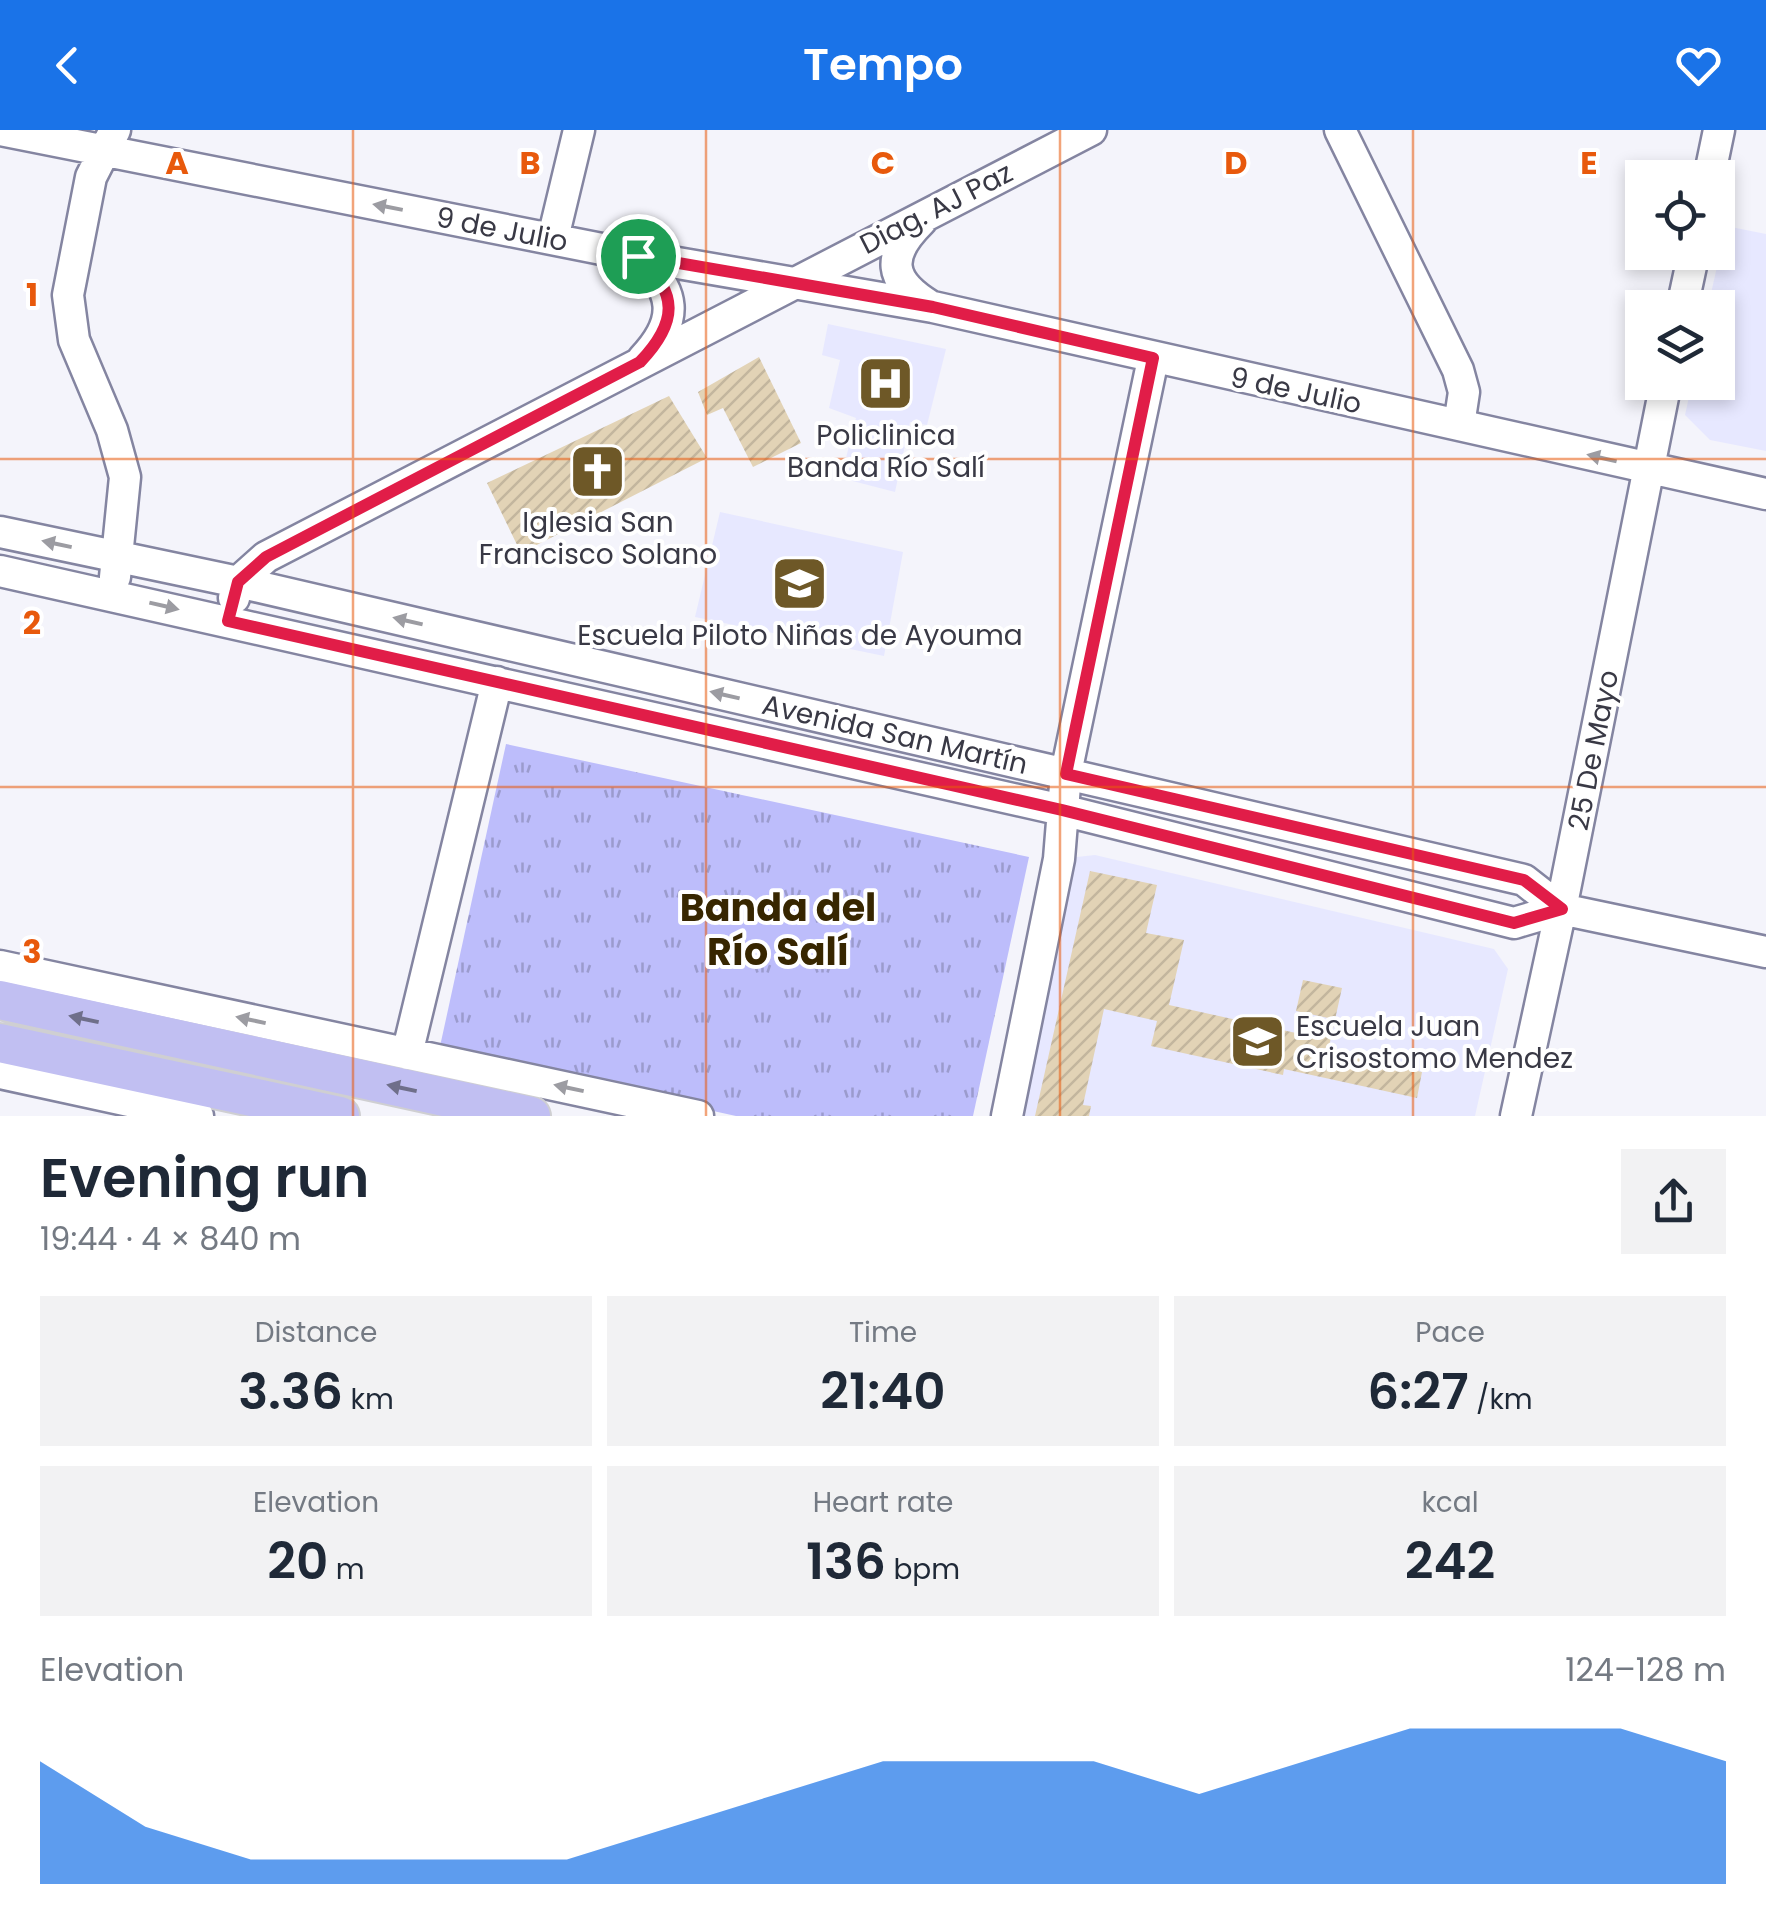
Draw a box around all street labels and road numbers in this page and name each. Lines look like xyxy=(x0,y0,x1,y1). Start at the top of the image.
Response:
street label: Diag. AJ Paz xyxy=(853,153,1019,264)
street label: 9 de Julio xyxy=(433,198,571,261)
street label: 9 de Julio xyxy=(1227,358,1365,423)
street label: 25 De Mayo xyxy=(1559,667,1628,834)
street label: Avenida San Martín xyxy=(758,685,1031,784)

